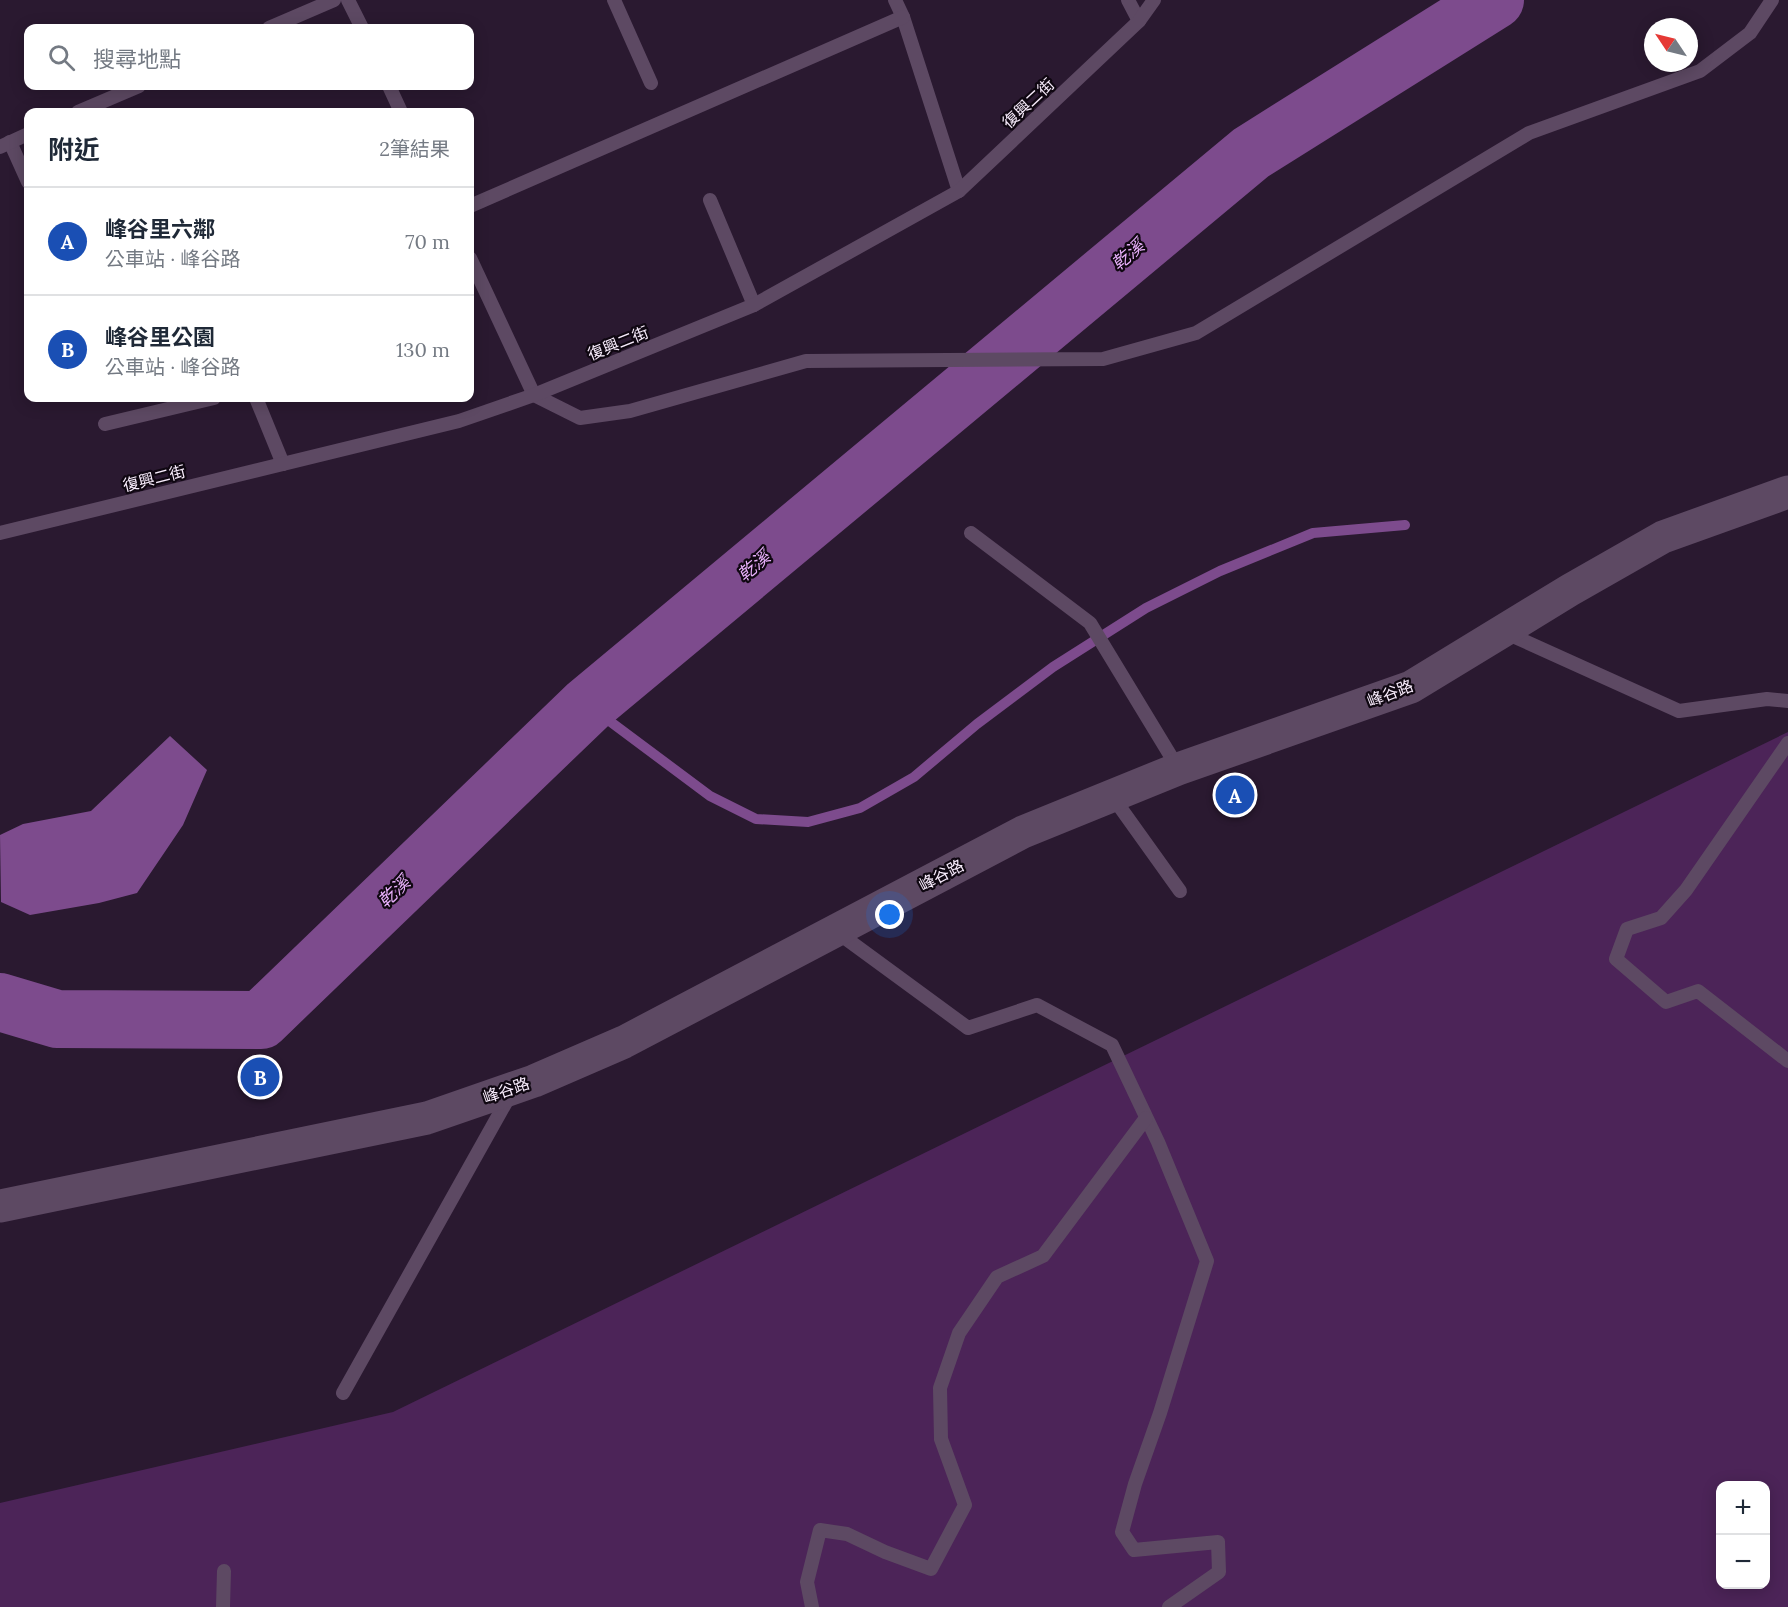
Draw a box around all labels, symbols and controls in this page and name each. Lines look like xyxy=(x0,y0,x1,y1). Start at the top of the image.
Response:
north arrow xyxy=(1644,18,1698,72)
search box xyxy=(24,24,474,90)
icon: search xyxy=(45,41,78,74)
text: 搜尋地點 xyxy=(93,45,181,73)
street label: 復興二街 xyxy=(998,74,1058,132)
text: 附近 xyxy=(48,133,100,166)
text: 2筆結果 xyxy=(379,136,450,161)
text: 峰谷里六鄰 xyxy=(105,215,215,243)
text: A xyxy=(61,229,74,254)
text: 70 m xyxy=(405,229,450,254)
water label: 乾溪 xyxy=(1106,232,1151,275)
text: 公車站 · 峰谷路 xyxy=(105,246,241,271)
street label: 復興二街 xyxy=(585,322,651,364)
text: 峰谷里公園 xyxy=(105,323,215,351)
text: B xyxy=(61,337,74,362)
text: 130 m xyxy=(396,337,450,362)
text: 公車站 · 峰谷路 xyxy=(105,354,241,379)
street label: 復興二街 xyxy=(121,461,187,495)
water label: 乾溪 xyxy=(732,543,777,586)
street label: 峰谷路 xyxy=(1364,675,1416,711)
pin: A xyxy=(1216,772,1254,818)
street label: 峰谷路 xyxy=(915,855,967,895)
water label: 乾溪 xyxy=(373,869,417,912)
your location xyxy=(875,900,904,929)
pin: B xyxy=(240,1054,280,1100)
street label: 峰谷路 xyxy=(480,1073,532,1107)
map controls xyxy=(1716,1481,1770,1589)
button: + xyxy=(1716,1481,1770,1535)
button: − xyxy=(1716,1535,1770,1589)

